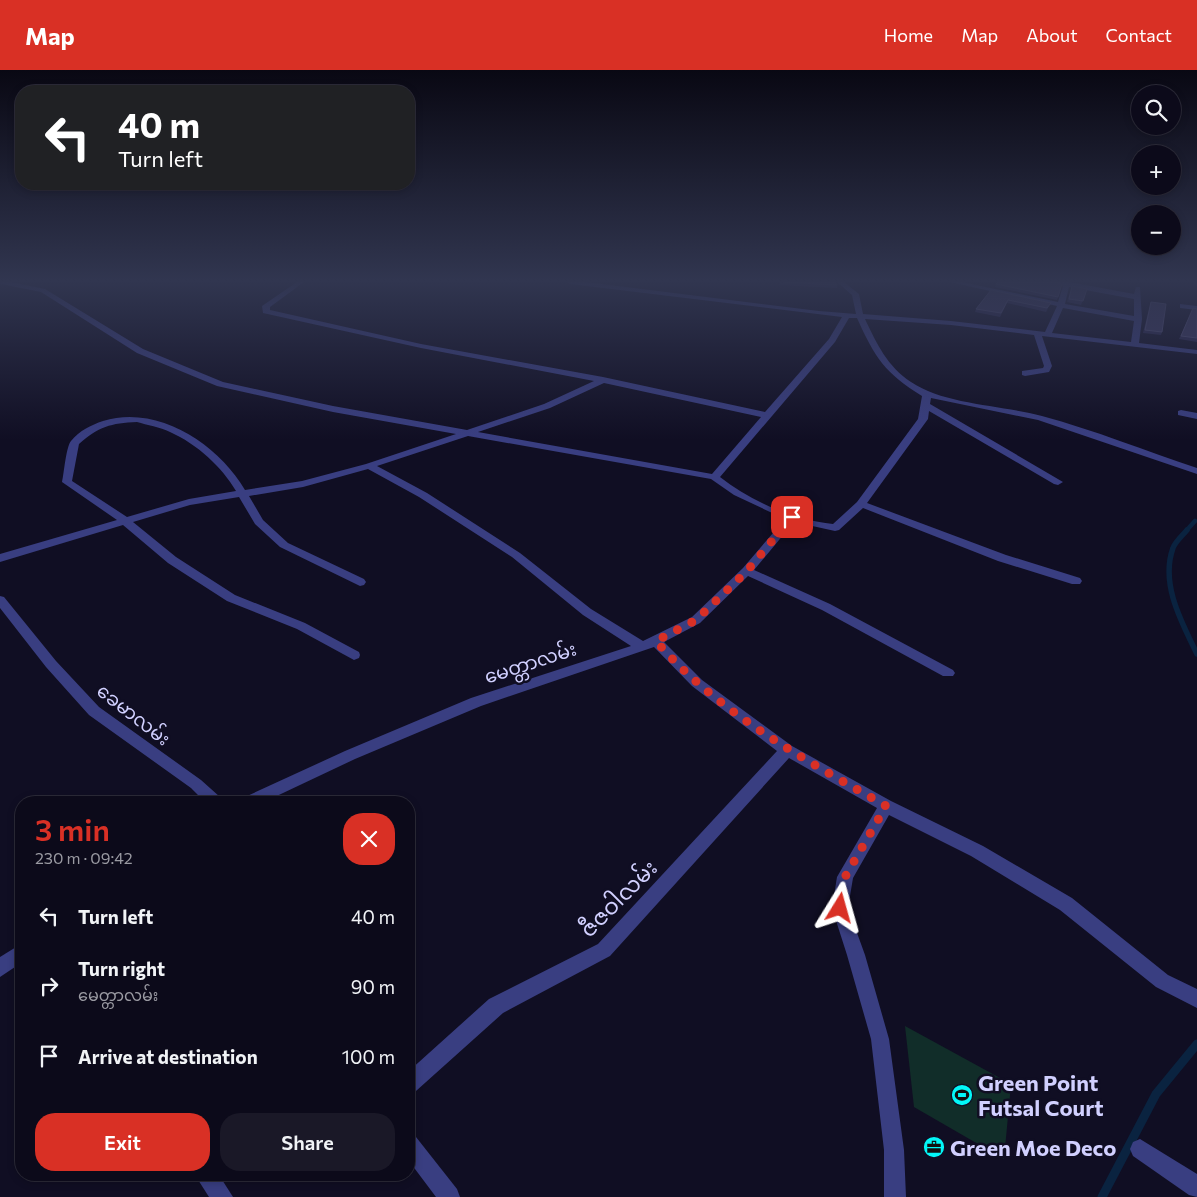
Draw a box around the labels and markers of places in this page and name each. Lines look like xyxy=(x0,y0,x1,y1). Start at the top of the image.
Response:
pin xyxy=(771,496,813,538)
place label: Green Point Futsal Court xyxy=(978,1069,1104,1121)
sports icon: Green Point Futsal Court xyxy=(950,1083,974,1107)
place label: Green Moe Deco xyxy=(950,1134,1116,1161)
office icon: Green Moe Deco xyxy=(922,1135,946,1159)

